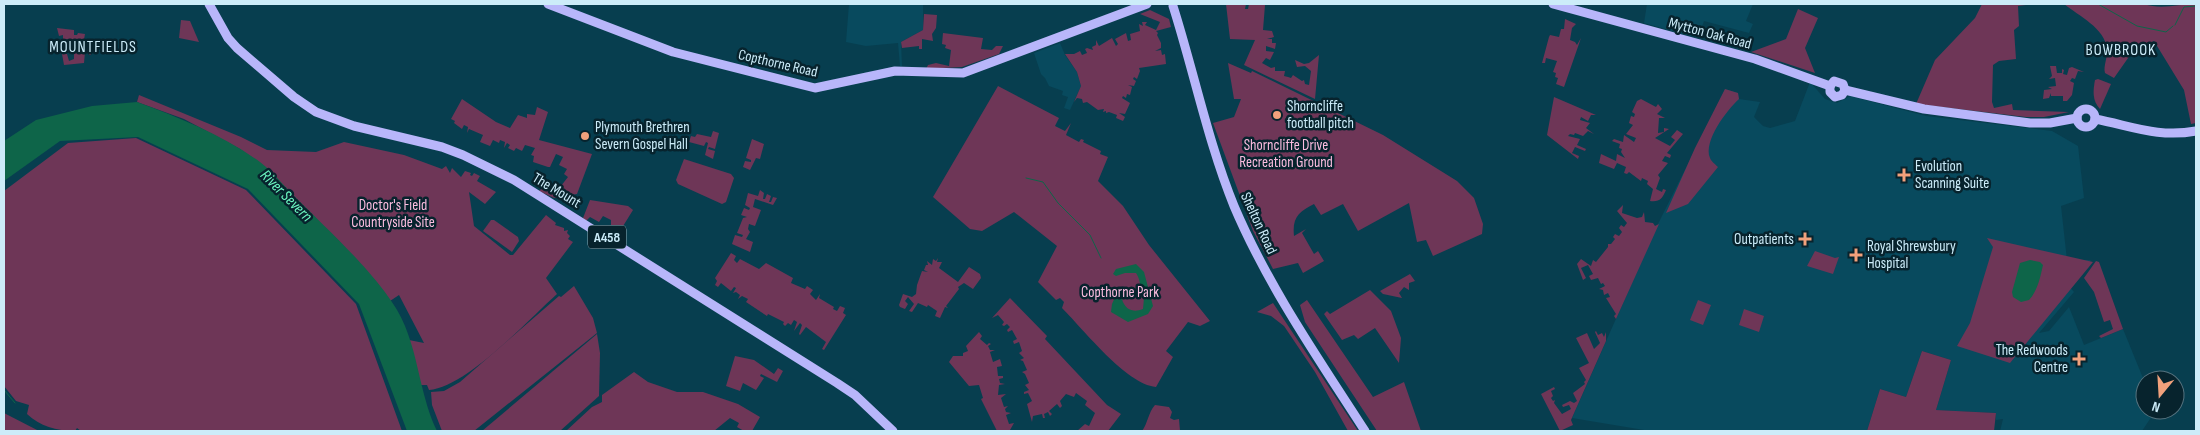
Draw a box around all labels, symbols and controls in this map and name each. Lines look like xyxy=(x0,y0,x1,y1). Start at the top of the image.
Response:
street label: Mytton Oak Road xyxy=(1666,13,1753,54)
district label: MOUNTFIELDS xyxy=(49,38,137,57)
district label: BOWBROOK xyxy=(2086,41,2156,60)
street label: Copthorne Road xyxy=(736,45,819,82)
place label: Shorncliffe football pitch xyxy=(1287,97,1354,133)
marker: Shorncliffe football pitch xyxy=(1271,109,1283,121)
place label: Plymouth Brethren Severn Gospel Hall xyxy=(595,118,690,154)
marker: Plymouth Brethren Severn Gospel Hall xyxy=(579,130,591,142)
park label: Shorncliffe Drive Recreation Ground xyxy=(1239,136,1333,172)
place label: Evolution Scanning Suite xyxy=(1915,157,1989,193)
water label: River Severn xyxy=(256,166,316,226)
marker: Evolution Scanning Suite xyxy=(1897,168,1911,182)
street label: The Mount xyxy=(529,169,585,213)
street label: Shelton Road xyxy=(1236,189,1281,257)
park label: Doctor's Field Countryside Site xyxy=(351,196,435,232)
road number: A458 xyxy=(588,226,626,248)
place label: Outpatients xyxy=(1734,230,1794,249)
marker: Outpatients xyxy=(1798,232,1812,246)
place label: Royal Shrewsbury Hospital xyxy=(1867,237,1956,273)
marker: Royal Shrewsbury Hospital xyxy=(1849,248,1863,262)
park label: Copthorne Park xyxy=(1081,283,1159,302)
place label: The Redwoods Centre xyxy=(1996,341,2068,377)
marker: The Redwoods Centre xyxy=(2072,352,2086,366)
north arrow xyxy=(2135,370,2185,420)
text: N xyxy=(2150,398,2162,416)

